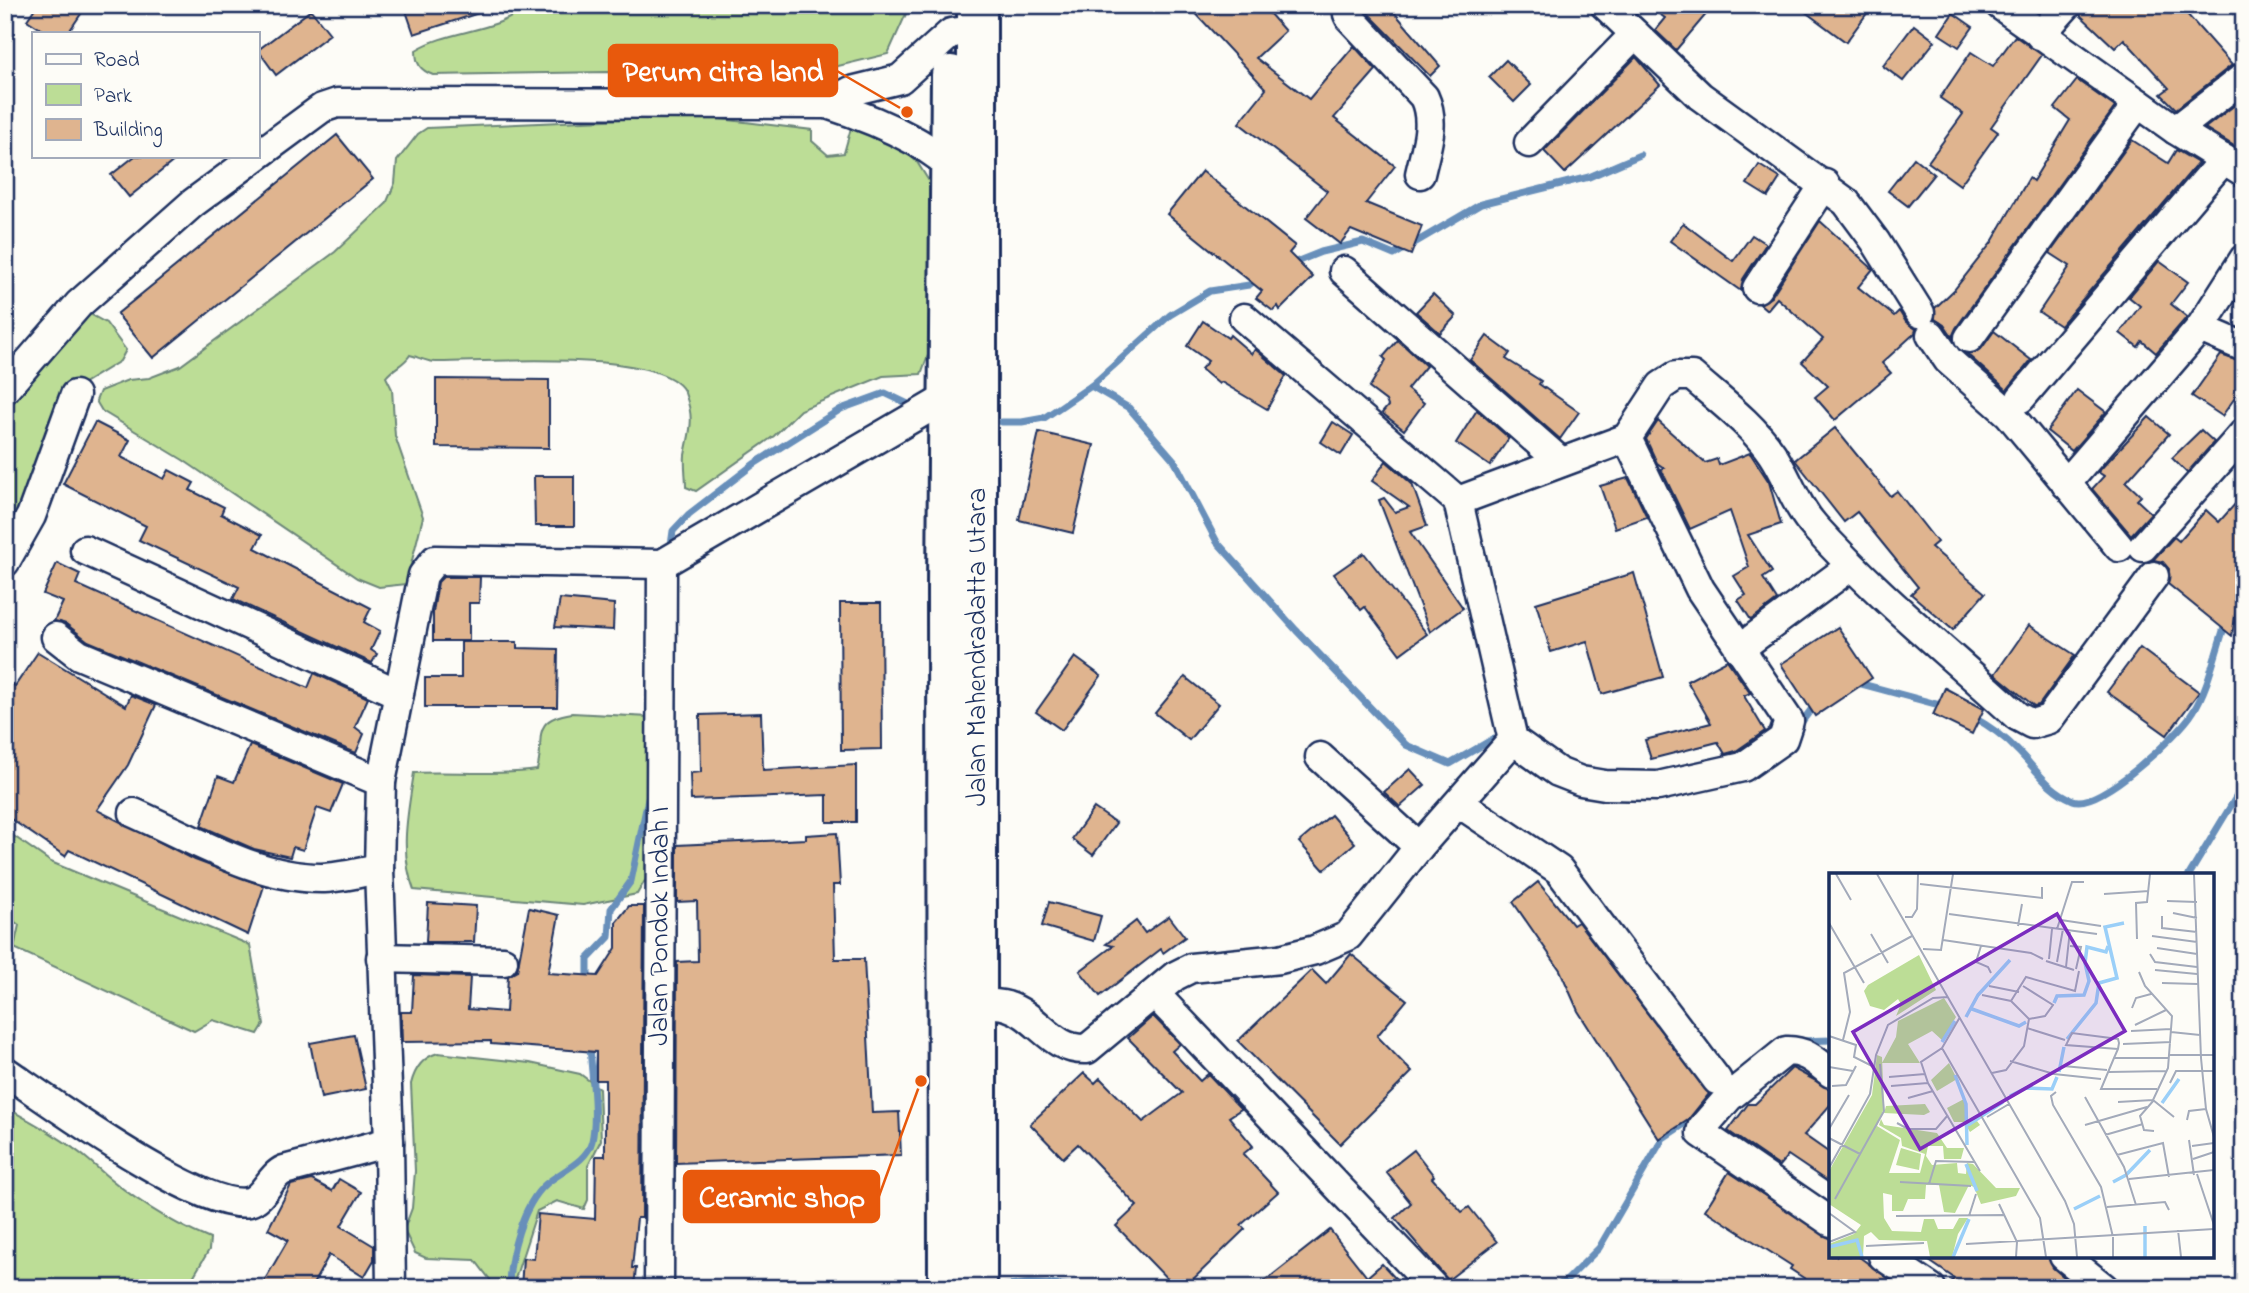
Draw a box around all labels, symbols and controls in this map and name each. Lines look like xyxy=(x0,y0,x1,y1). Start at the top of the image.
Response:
legend xyxy=(32,32,259,158)
callout: Perum citra land xyxy=(609,45,837,96)
text: Road xyxy=(94,46,140,76)
text: Perum citra land xyxy=(623,52,824,96)
text: Park xyxy=(94,82,133,112)
text: Building xyxy=(93,116,163,148)
street label: Jalan Mahendradatta Utara xyxy=(958,488,999,806)
street label: Jalan Pondok Indah I xyxy=(640,806,681,1046)
inset map xyxy=(1829,873,2214,1258)
callout: Ceramic shop xyxy=(684,1171,879,1222)
text: Ceramic shop xyxy=(699,1178,865,1222)

